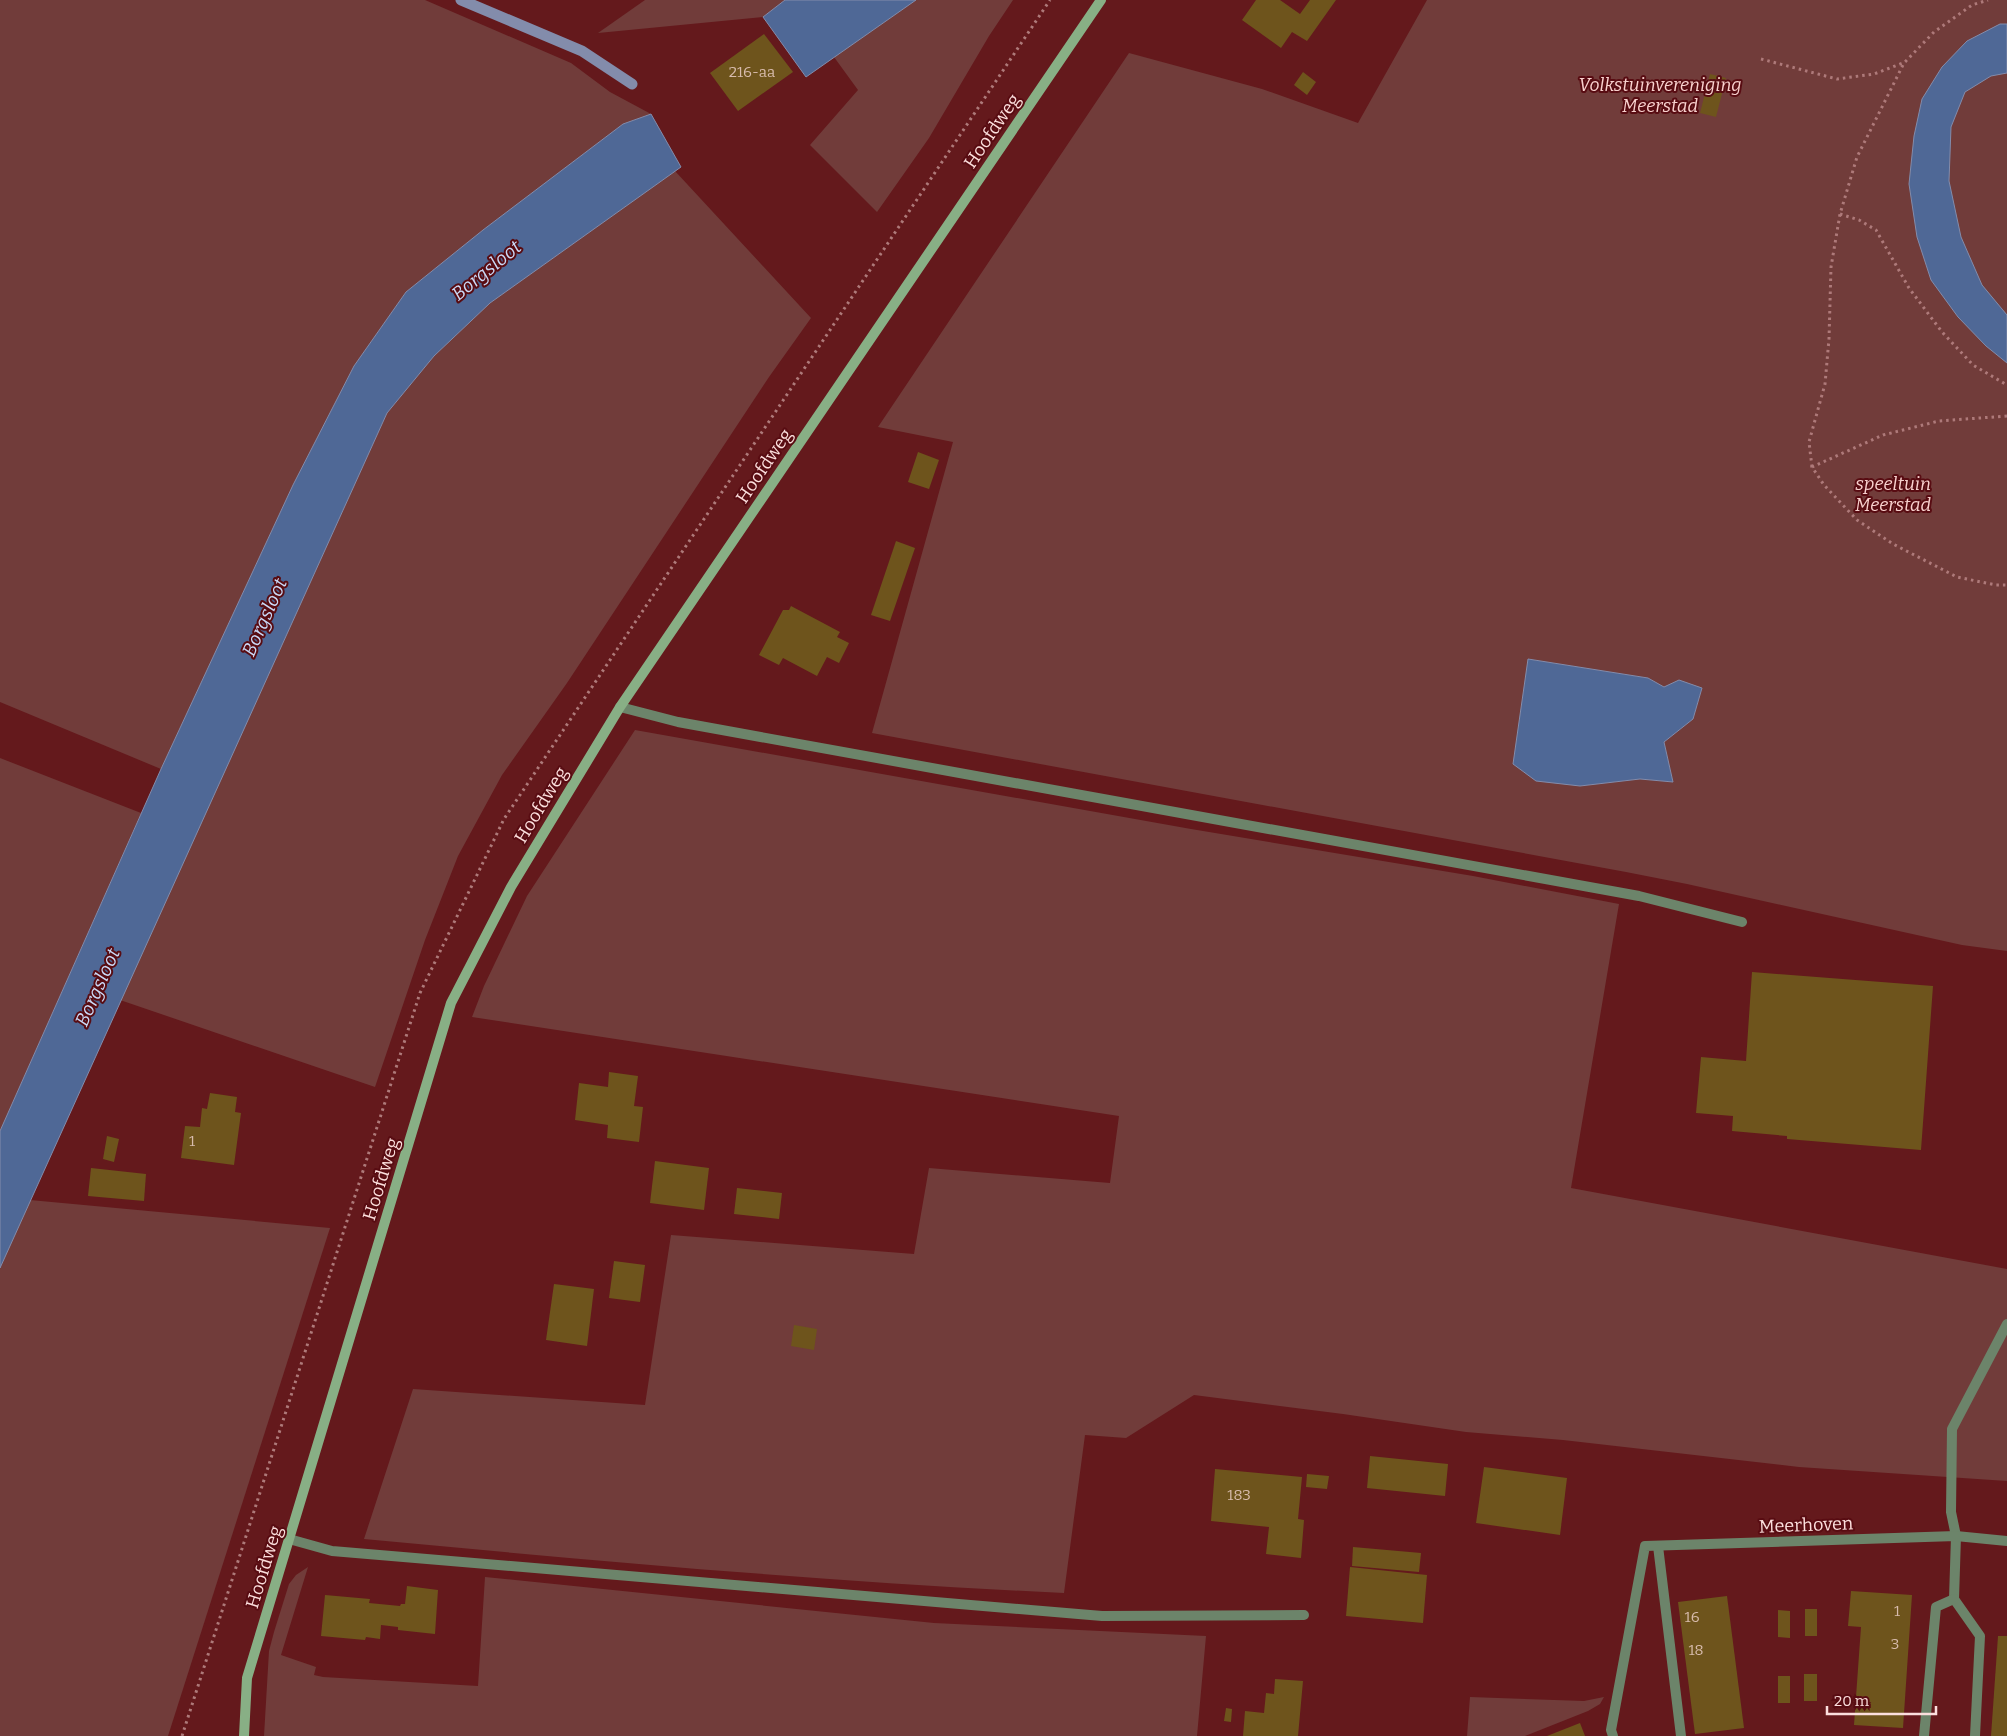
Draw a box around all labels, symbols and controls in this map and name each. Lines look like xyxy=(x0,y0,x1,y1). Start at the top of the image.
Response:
house number: 216-aa xyxy=(729,63,775,81)
park label: Volkstuinvereniging Meerstad xyxy=(1578,74,1742,117)
street label: Hoofdweg xyxy=(959,90,1025,172)
water label: Borgsloot xyxy=(447,235,526,305)
street label: Hoofdweg xyxy=(731,425,797,507)
park label: speeltuin Meerstad xyxy=(1855,473,1932,516)
water label: Borgsloot xyxy=(237,574,292,660)
street label: Hoofdweg xyxy=(510,763,572,847)
water label: Borgsloot xyxy=(70,944,125,1030)
house number: 1 xyxy=(189,1132,195,1150)
street label: Hoofdweg xyxy=(358,1135,404,1223)
house number: 183 xyxy=(1227,1486,1251,1504)
street label: Meerhoven xyxy=(1758,1512,1854,1538)
street label: Hoofdweg xyxy=(241,1523,287,1611)
house number: 1 xyxy=(1894,1602,1900,1620)
house number: 16 xyxy=(1685,1608,1700,1626)
house number: 3 xyxy=(1891,1635,1899,1653)
house number: 18 xyxy=(1688,1641,1704,1659)
scale bar xyxy=(1827,1684,1936,1716)
text: 20 m xyxy=(1834,1692,1870,1710)

